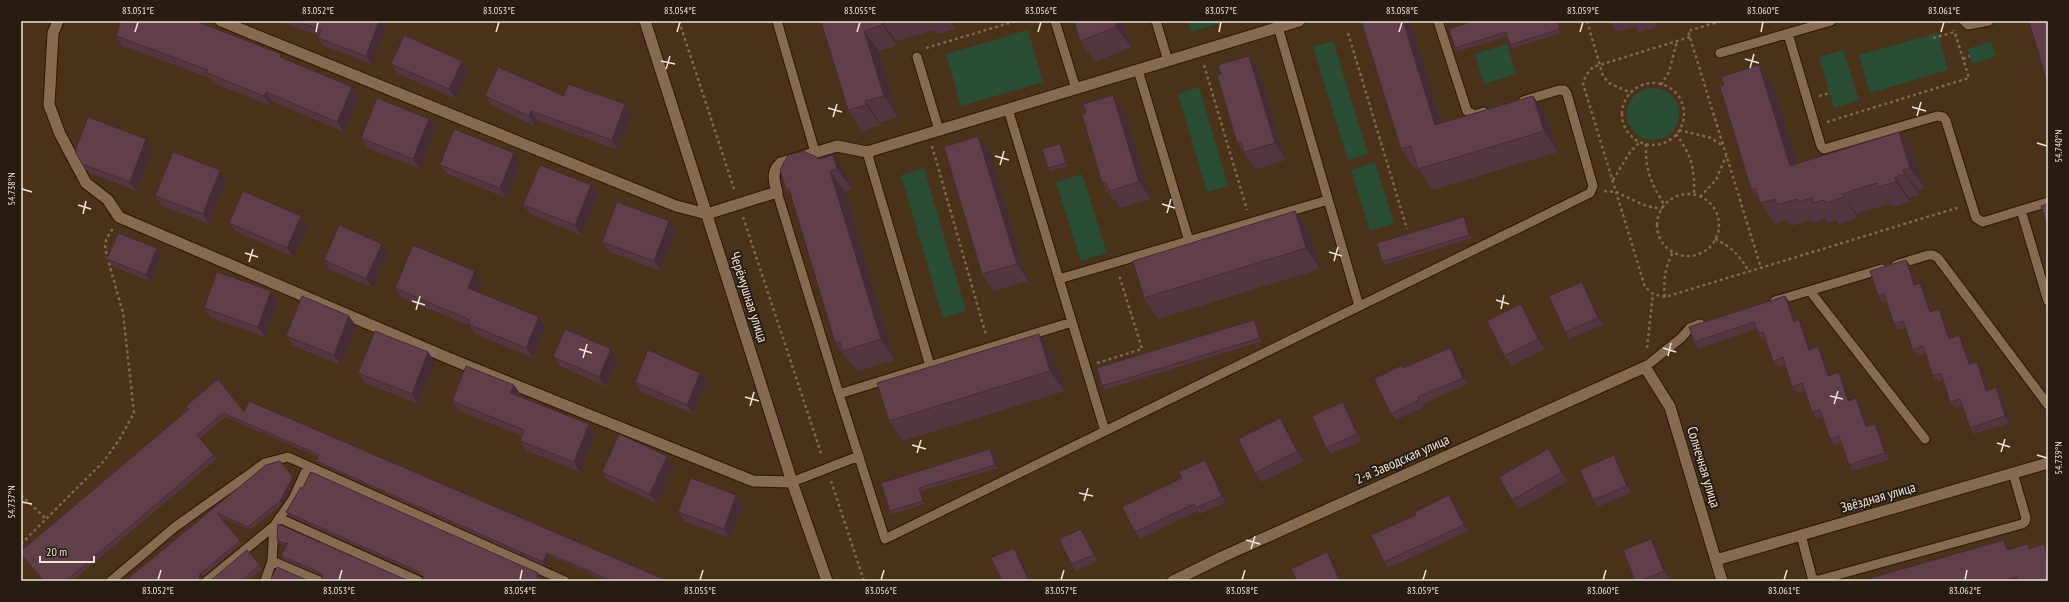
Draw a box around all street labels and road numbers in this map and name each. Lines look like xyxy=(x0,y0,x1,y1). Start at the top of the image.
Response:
street label: Черёмушная улица xyxy=(726,249,772,345)
street label: Солнечная улица xyxy=(1683,424,1725,510)
street label: 2-я Заводская улица xyxy=(1352,430,1452,488)
street label: Звёздная улица xyxy=(1838,478,1918,516)

